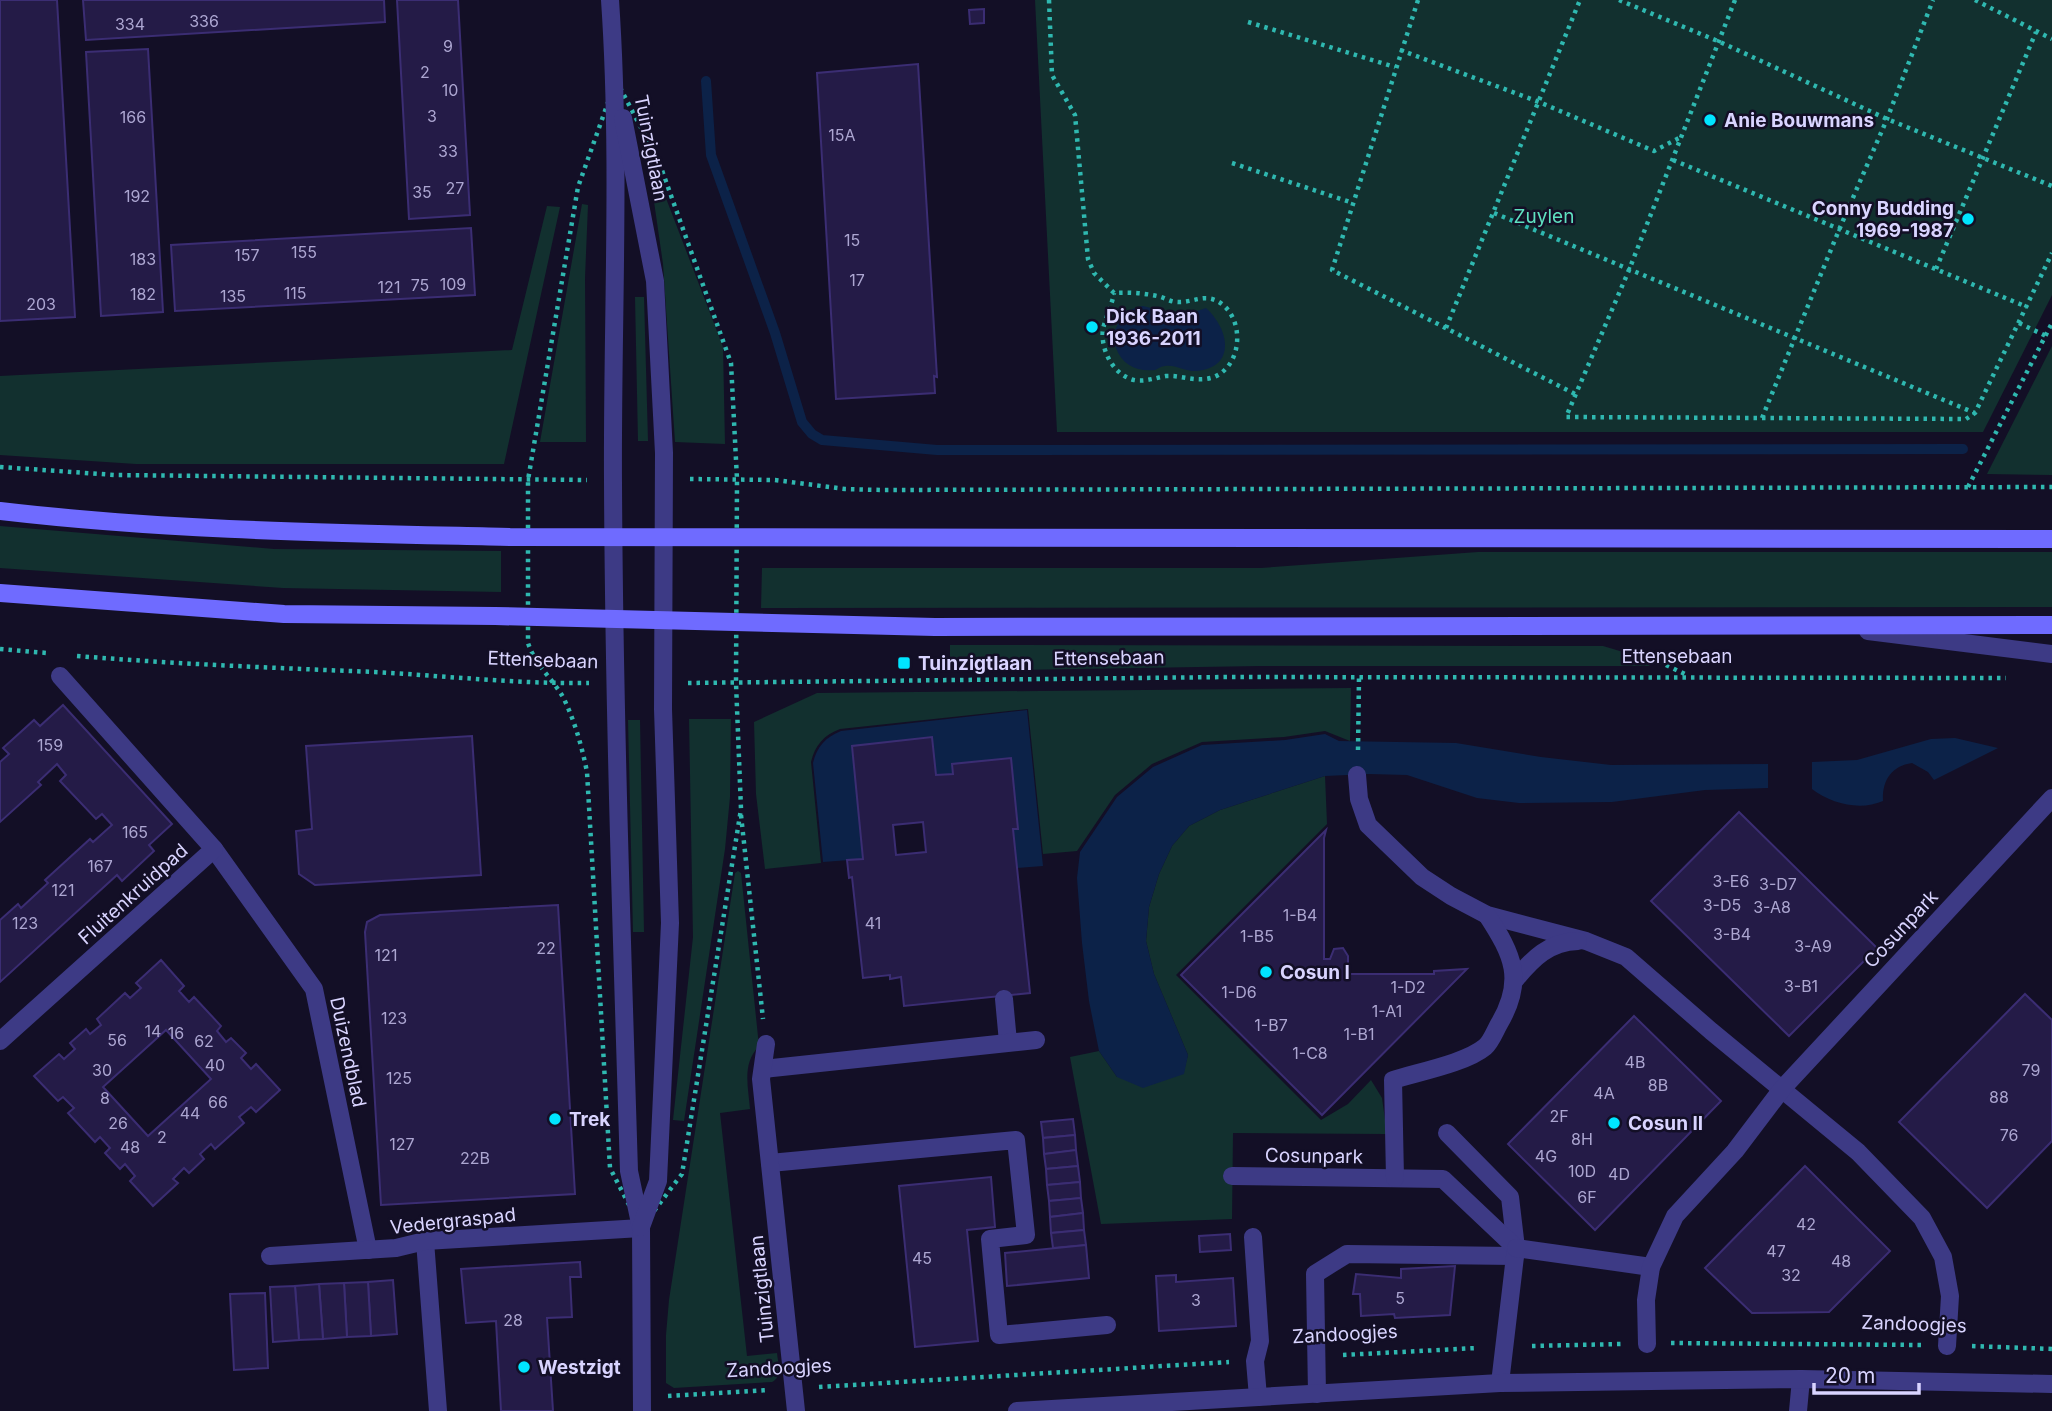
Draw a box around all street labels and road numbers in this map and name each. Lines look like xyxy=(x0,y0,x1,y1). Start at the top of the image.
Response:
street label: Tuinzigtlaan xyxy=(629,93,673,203)
street label: Ettensebaan xyxy=(1622,645,1733,668)
street label: Ettensebaan xyxy=(1053,646,1165,670)
street label: Ettensebaan xyxy=(487,647,599,673)
street label: Fluitenkruidpad xyxy=(74,839,192,949)
street label: Cosunpark xyxy=(1859,885,1943,973)
street label: Duizendblad xyxy=(325,995,371,1109)
street label: Cosunpark xyxy=(1265,1144,1364,1168)
street label: Vedergraspad xyxy=(389,1203,517,1239)
street label: Tuinzigtlaan xyxy=(745,1234,779,1344)
street label: Zandoogjes xyxy=(1861,1311,1967,1337)
street label: Zandoogjes xyxy=(1292,1320,1398,1348)
street label: Zandoogjes xyxy=(726,1354,832,1382)

